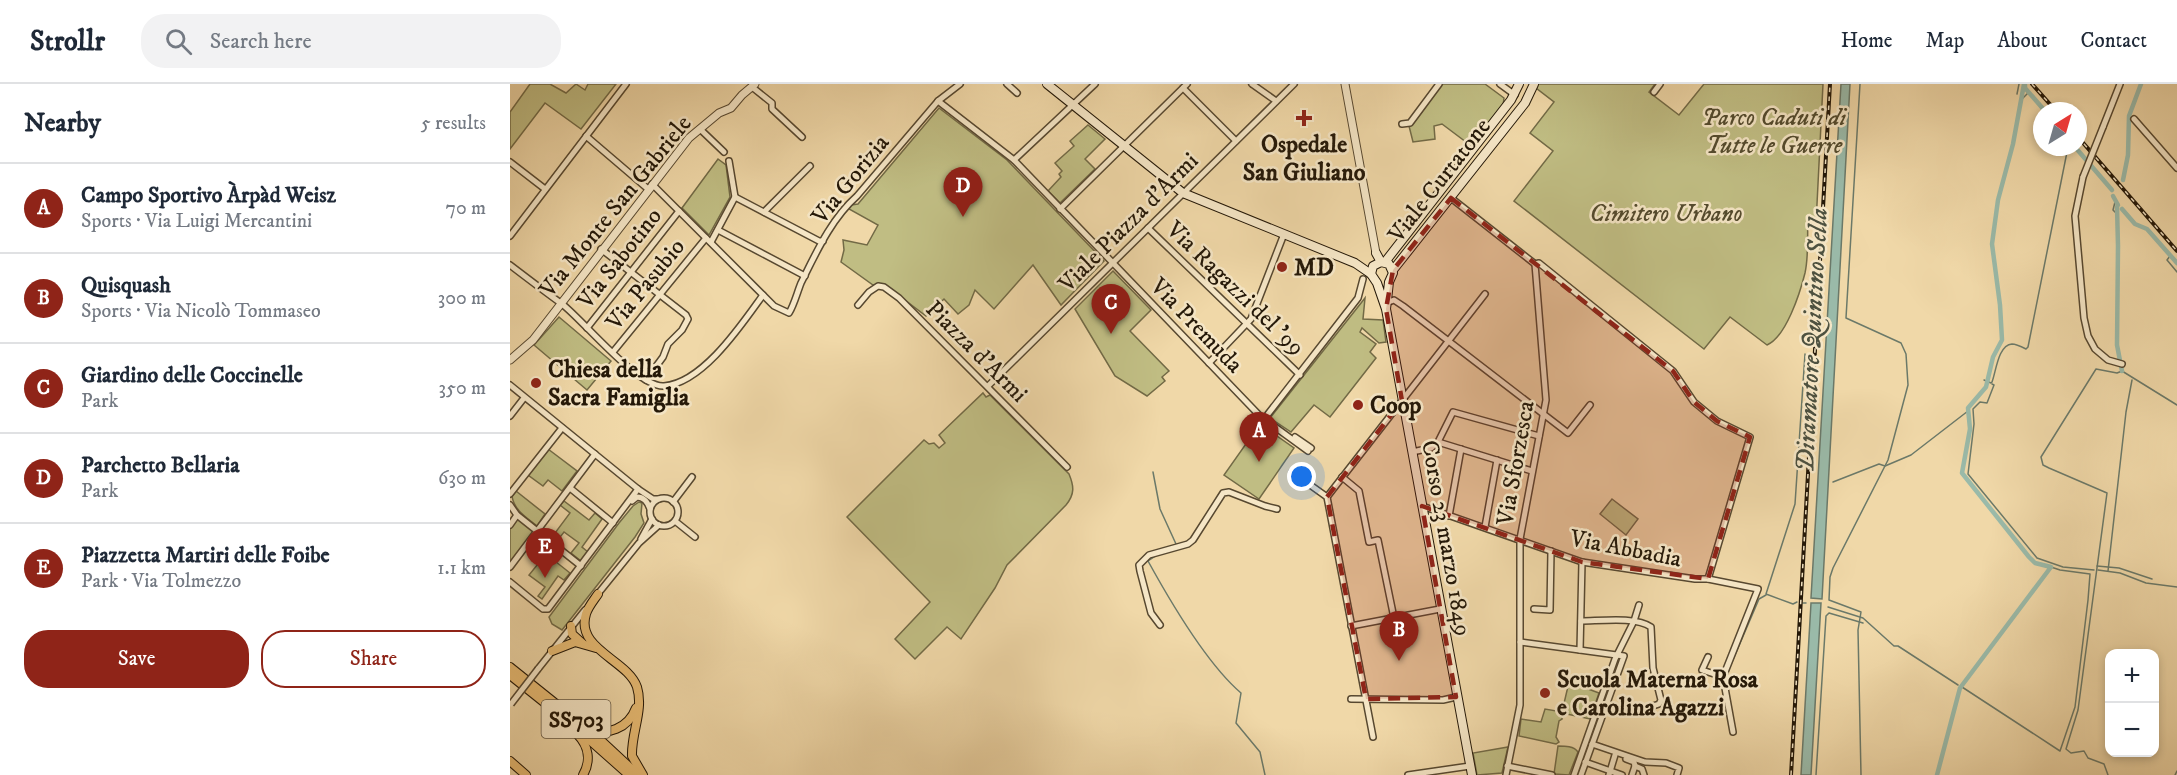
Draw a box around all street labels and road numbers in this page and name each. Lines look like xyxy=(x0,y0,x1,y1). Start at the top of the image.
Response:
street label: Via Monte San Gabriele xyxy=(532,109,698,305)
street label: Viale Curtatone xyxy=(1381,112,1498,250)
street label: Via Gorizia xyxy=(805,128,897,231)
street label: Viale Piazza d'Armi xyxy=(1052,146,1205,300)
street label: Via Sabotino xyxy=(570,202,669,316)
street label: Via Ragazzi del '99 xyxy=(1159,214,1311,362)
street label: Via Pasubio xyxy=(599,233,692,337)
street label: Via Premuda xyxy=(1143,271,1250,380)
street label: Piazza d'Armi xyxy=(919,294,1034,409)
street label: Via Sforzesca xyxy=(1490,398,1542,529)
street label: Corso 23 marzo 1849 xyxy=(1414,438,1478,638)
street label: Via Abbadia xyxy=(1567,523,1685,575)
road number: SS703 xyxy=(542,700,610,738)

